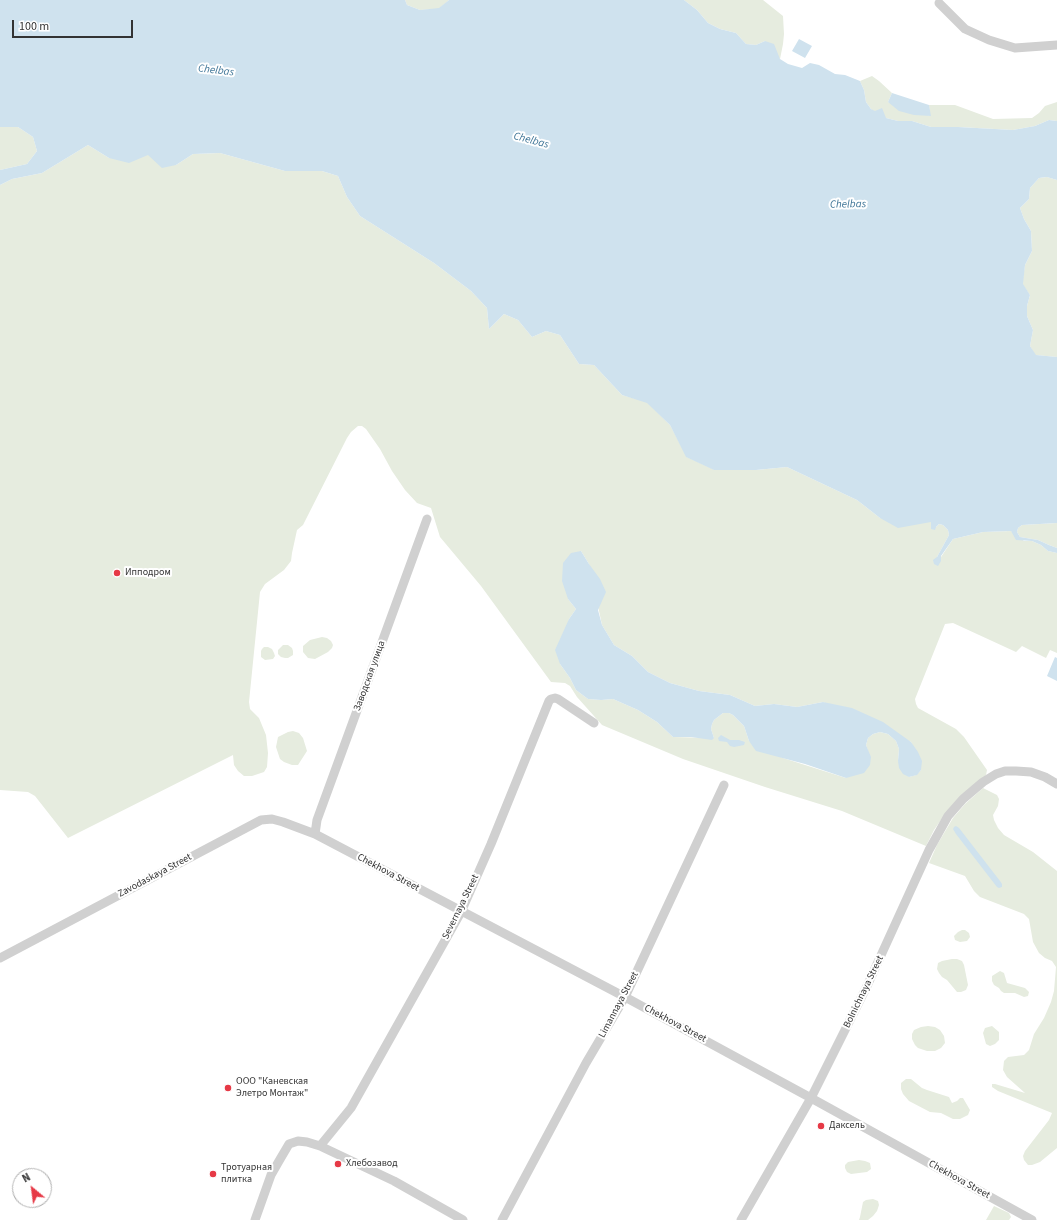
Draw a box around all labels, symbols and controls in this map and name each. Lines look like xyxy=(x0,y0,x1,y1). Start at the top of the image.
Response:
scale bar xyxy=(14,12,135,38)
text: 100 m xyxy=(19,18,49,35)
water label: Chelbas xyxy=(197,62,235,80)
water label: Chelbas xyxy=(512,130,550,152)
water label: Chelbas xyxy=(830,198,866,212)
place label: Ипподром xyxy=(125,567,171,579)
marker: Ипподром xyxy=(112,568,122,578)
street label: Заводская улица xyxy=(352,639,388,713)
street label: Zavodaskaya Street xyxy=(116,852,194,900)
street label: Chekhova Street xyxy=(355,852,421,894)
street label: Severnaya Street xyxy=(440,873,482,941)
street label: Bolnichnaya Street xyxy=(841,954,887,1030)
street label: Limannaya Street xyxy=(597,970,641,1040)
street label: Chekhova Street xyxy=(642,1003,708,1045)
place label: ООО "Каневская Элетро Монтаж" xyxy=(236,1076,308,1100)
marker: ООО "Каневская Элетро Монтаж" xyxy=(223,1083,233,1093)
place label: Даксель xyxy=(829,1120,865,1132)
marker: Даксель xyxy=(816,1121,826,1131)
place label: Хлебозавод xyxy=(346,1158,398,1170)
street label: Chekhova Street xyxy=(926,1158,992,1202)
marker: Хлебозавод xyxy=(333,1159,343,1169)
place label: Тротуарная плитка xyxy=(221,1162,272,1186)
north arrow xyxy=(12,1168,52,1208)
marker: Тротуарная плитка xyxy=(208,1169,218,1179)
text: N xyxy=(20,1170,33,1186)

